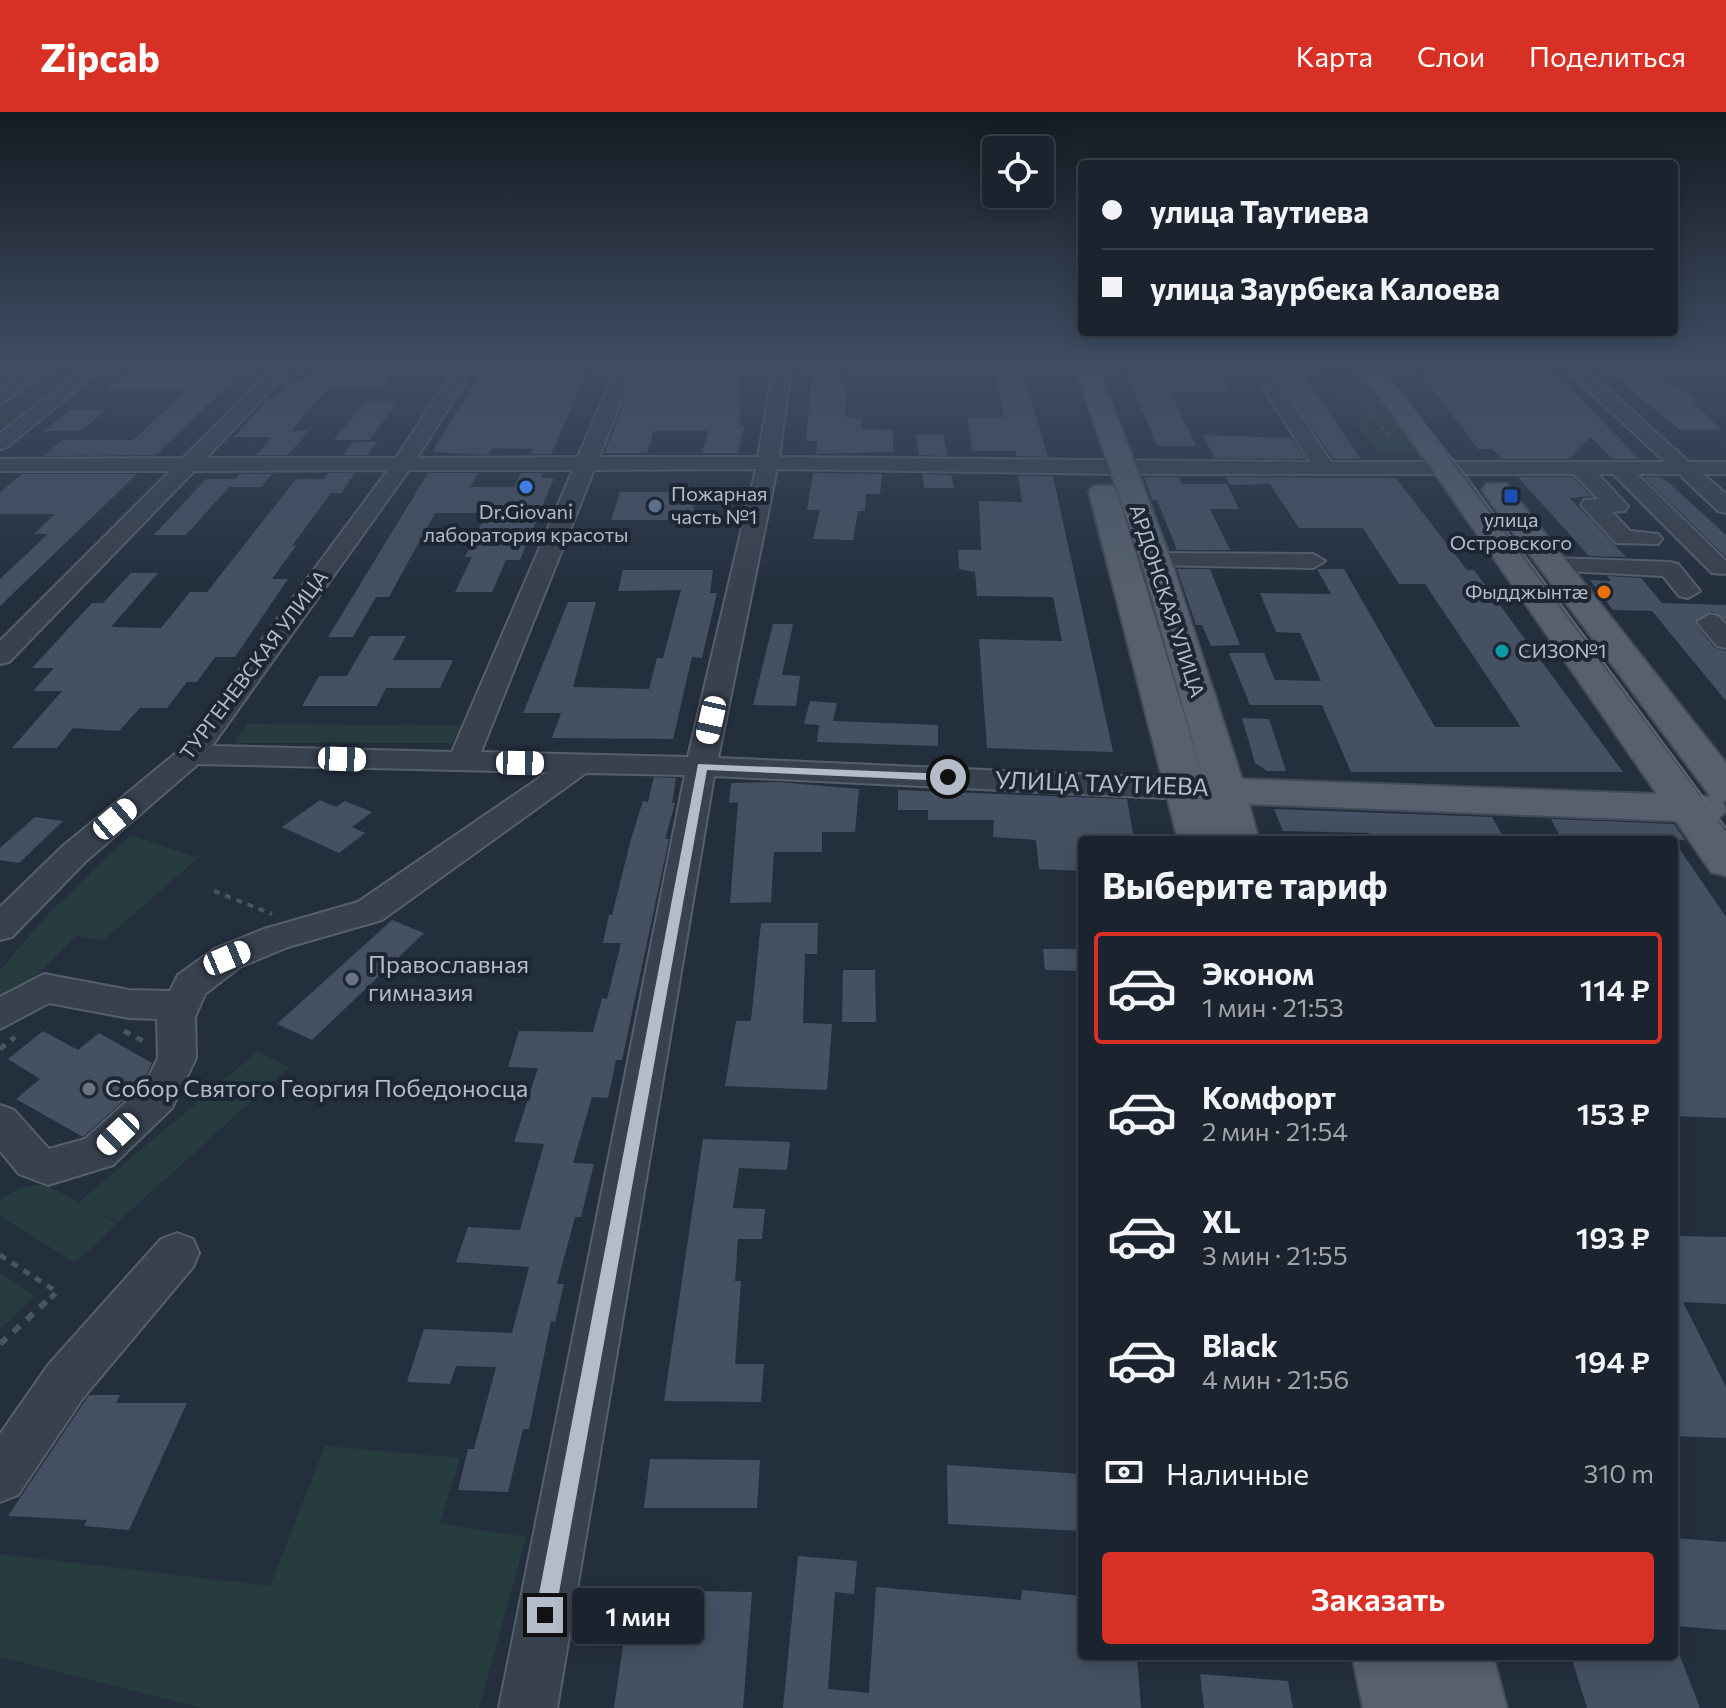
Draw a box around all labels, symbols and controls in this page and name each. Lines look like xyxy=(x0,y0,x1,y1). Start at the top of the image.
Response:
text: Zipcab xyxy=(40,33,160,80)
text: Карта xyxy=(1296,39,1373,73)
text: Слои xyxy=(1417,39,1485,73)
text: Поделиться xyxy=(1529,39,1686,73)
map controls xyxy=(982,136,1054,208)
button: locate xyxy=(982,136,1054,208)
text: улица Таутиева xyxy=(1150,192,1369,229)
text: улица Заурбека Калоева xyxy=(1150,269,1500,306)
marker: Dr.Giovani лаборатория красоты xyxy=(517,478,535,496)
place label: Пожарная часть №1 xyxy=(671,481,768,528)
marker: улица Островского xyxy=(1502,487,1520,505)
marker: Пожарная часть №1 xyxy=(646,497,664,515)
place label: Dr.Giovani лаборатория красоты xyxy=(423,499,629,546)
street label: АРДОНСКАЯ УЛИЦА xyxy=(1125,501,1211,700)
place label: улица Островского xyxy=(1450,507,1572,554)
street label: ТУРГЕНЕВСКАЯ УЛИЦА xyxy=(174,565,332,764)
place label: Фыдджынтӕ xyxy=(1465,579,1588,603)
marker: Фыдджынтӕ xyxy=(1595,583,1613,601)
place label: СИЗО№1 xyxy=(1518,638,1607,662)
marker: СИЗО№1 xyxy=(1493,642,1511,660)
car xyxy=(694,694,728,746)
car xyxy=(318,746,366,772)
car xyxy=(496,751,544,775)
route start xyxy=(930,759,966,795)
street label: УЛИЦА ТАУТИЕВА xyxy=(995,764,1209,801)
car xyxy=(89,794,141,844)
text: Выберите тариф xyxy=(1102,862,1387,906)
car xyxy=(200,938,254,978)
place label: Православная гимназия xyxy=(368,949,529,1006)
icon: car xyxy=(1106,952,1178,1024)
text: Эконом xyxy=(1202,954,1314,991)
marker: Православная гимназия xyxy=(343,970,361,988)
text: 114 ₽ xyxy=(1580,970,1650,1007)
text: 1 мин · 21:53 xyxy=(1202,991,1344,1022)
place label: Собор Святого Георгия Победоносца xyxy=(105,1073,528,1102)
icon: car xyxy=(1106,1076,1178,1148)
text: Комфорт xyxy=(1202,1078,1336,1115)
marker: Собор Святого Георгия Победоносца xyxy=(80,1080,98,1098)
text: 153 ₽ xyxy=(1577,1094,1650,1131)
car xyxy=(92,1109,144,1159)
text: 2 мин · 21:54 xyxy=(1202,1115,1348,1146)
icon: car xyxy=(1106,1200,1178,1272)
text: XL xyxy=(1202,1202,1241,1239)
text: 193 ₽ xyxy=(1576,1218,1650,1255)
text: 3 мин · 21:55 xyxy=(1202,1239,1348,1270)
icon: car xyxy=(1106,1324,1178,1396)
text: Black xyxy=(1202,1326,1278,1363)
text: 194 ₽ xyxy=(1575,1342,1650,1379)
text: 4 мин · 21:56 xyxy=(1202,1363,1349,1394)
icon: cash xyxy=(1102,1450,1146,1494)
text: Наличные xyxy=(1166,1454,1309,1491)
text: 310 m xyxy=(1583,1457,1654,1488)
button: Заказать xyxy=(1102,1552,1654,1644)
callout: 1 мин xyxy=(573,1587,705,1643)
route end xyxy=(527,1597,563,1633)
text: 1 мин xyxy=(605,1600,671,1631)

